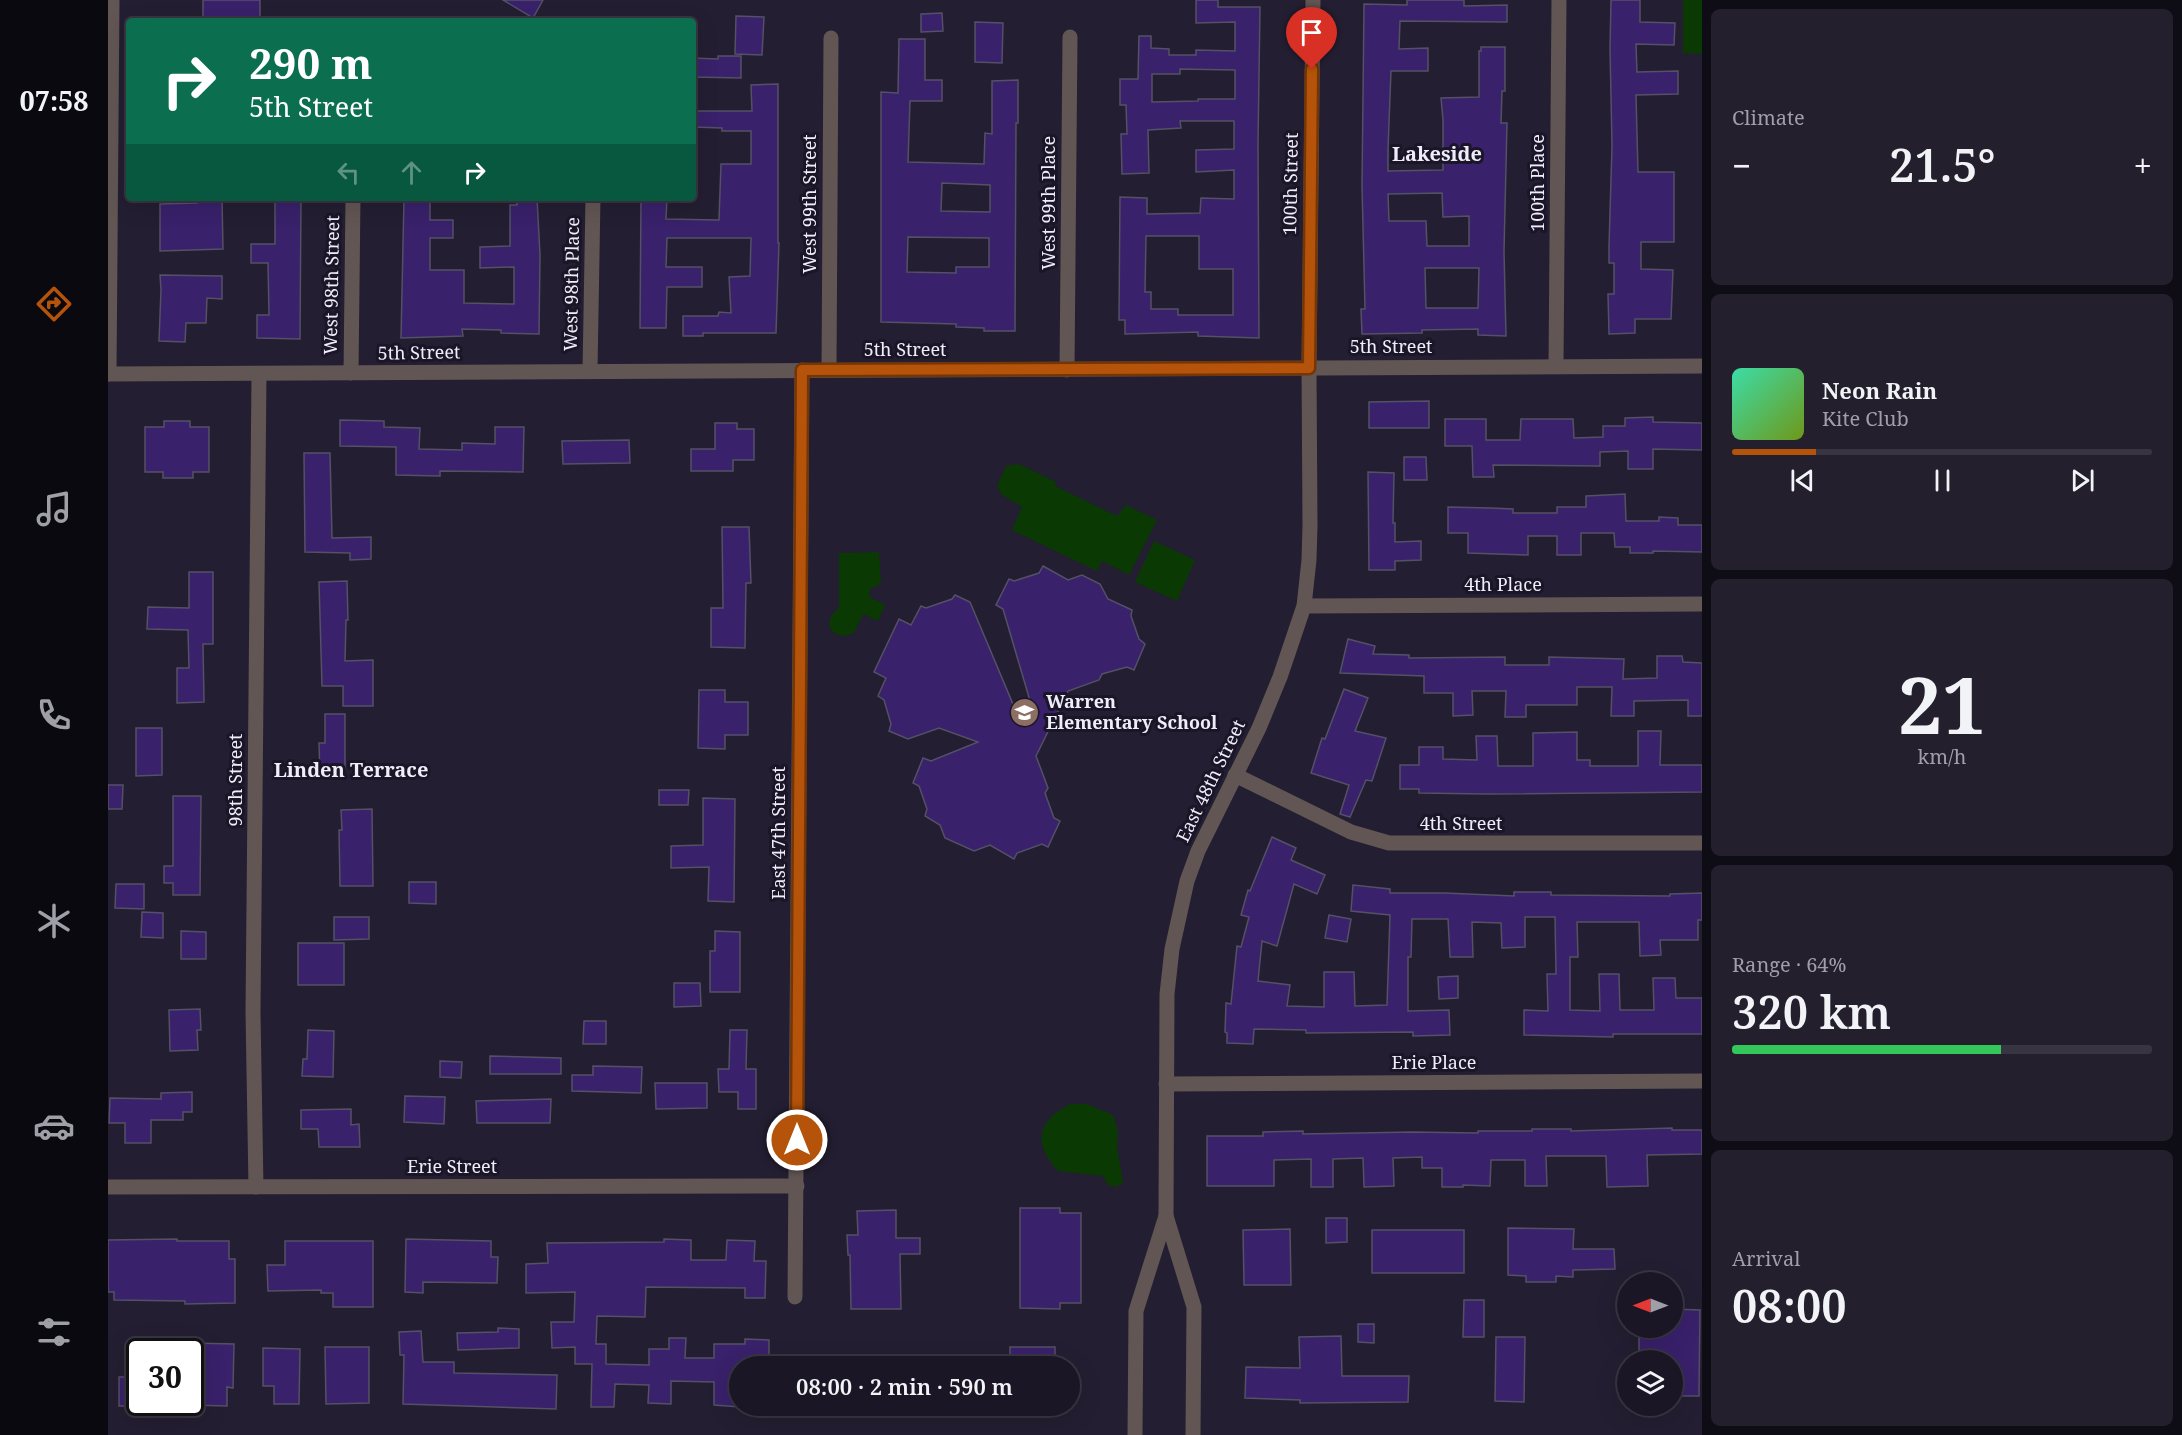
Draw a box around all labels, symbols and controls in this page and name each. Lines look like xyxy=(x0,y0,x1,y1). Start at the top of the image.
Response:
pin xyxy=(1286,7,1337,69)
icon: arrive xyxy=(1295,16,1328,49)
text: 290 m xyxy=(249,34,373,91)
icon: right xyxy=(150,42,228,120)
text: 07:58 xyxy=(19,82,89,119)
text: 5th Street xyxy=(249,88,373,125)
text: Climate xyxy=(1732,104,1805,131)
street label: 100th Street xyxy=(1277,132,1303,236)
street label: West 99th Street xyxy=(797,134,821,274)
street label: 100th Place xyxy=(1525,134,1549,232)
text: 21.5° xyxy=(1889,134,1996,195)
street label: West 99th Place xyxy=(1036,136,1060,270)
district label: Lakeside xyxy=(1392,140,1482,167)
text: − xyxy=(1732,143,1751,188)
text: + xyxy=(2134,143,2152,188)
icon: left xyxy=(332,156,365,189)
icon: ahead xyxy=(395,156,428,189)
icon: right xyxy=(458,156,491,189)
street label: West 98th Street xyxy=(318,215,344,355)
street label: West 98th Place xyxy=(558,217,584,351)
icon: directions xyxy=(33,283,75,325)
street label: 5th Street xyxy=(1350,334,1432,358)
street label: 5th Street xyxy=(864,337,946,361)
street label: 5th Street xyxy=(377,339,461,365)
text: Neon Rain xyxy=(1822,375,1937,405)
text: Kite Club xyxy=(1822,405,1909,432)
icon: previous xyxy=(1786,464,1819,497)
icon: pause xyxy=(1926,464,1959,497)
icon: next xyxy=(2066,464,2099,497)
icon: music xyxy=(33,488,75,530)
street label: 4th Place xyxy=(1464,572,1542,596)
text: 21 xyxy=(1898,651,1986,757)
place label: Warren Elementary School xyxy=(1046,689,1218,734)
icon: phone xyxy=(33,694,75,736)
school or university icon: Warren Elementary School xyxy=(1009,696,1041,728)
street label: East 48th Street xyxy=(1170,715,1250,846)
street label: 98th Street xyxy=(223,734,247,826)
text: km/h xyxy=(1917,743,1967,770)
district label: Linden Terrace xyxy=(274,756,428,783)
street label: East 47th Street xyxy=(766,766,790,900)
street label: 4th Street xyxy=(1420,811,1502,835)
icon: climate xyxy=(33,900,75,942)
text: Range · 64% xyxy=(1732,951,1846,978)
text: 320 km xyxy=(1732,981,1891,1042)
street label: Erie Place xyxy=(1392,1050,1476,1074)
icon: car xyxy=(33,1105,75,1147)
position arrow xyxy=(765,1108,829,1172)
street label: Erie Street xyxy=(407,1154,497,1178)
text: Arrival xyxy=(1732,1245,1800,1272)
north arrow xyxy=(1617,1272,1683,1338)
map controls xyxy=(1617,1272,1683,1416)
text: 08:00 xyxy=(1732,1275,1847,1336)
icon: filters xyxy=(33,1311,75,1353)
speed limit sign: 30 xyxy=(126,1338,204,1416)
button: layers xyxy=(1617,1350,1683,1416)
text: 08:00 · 2 min · 590 m xyxy=(796,1371,1013,1401)

